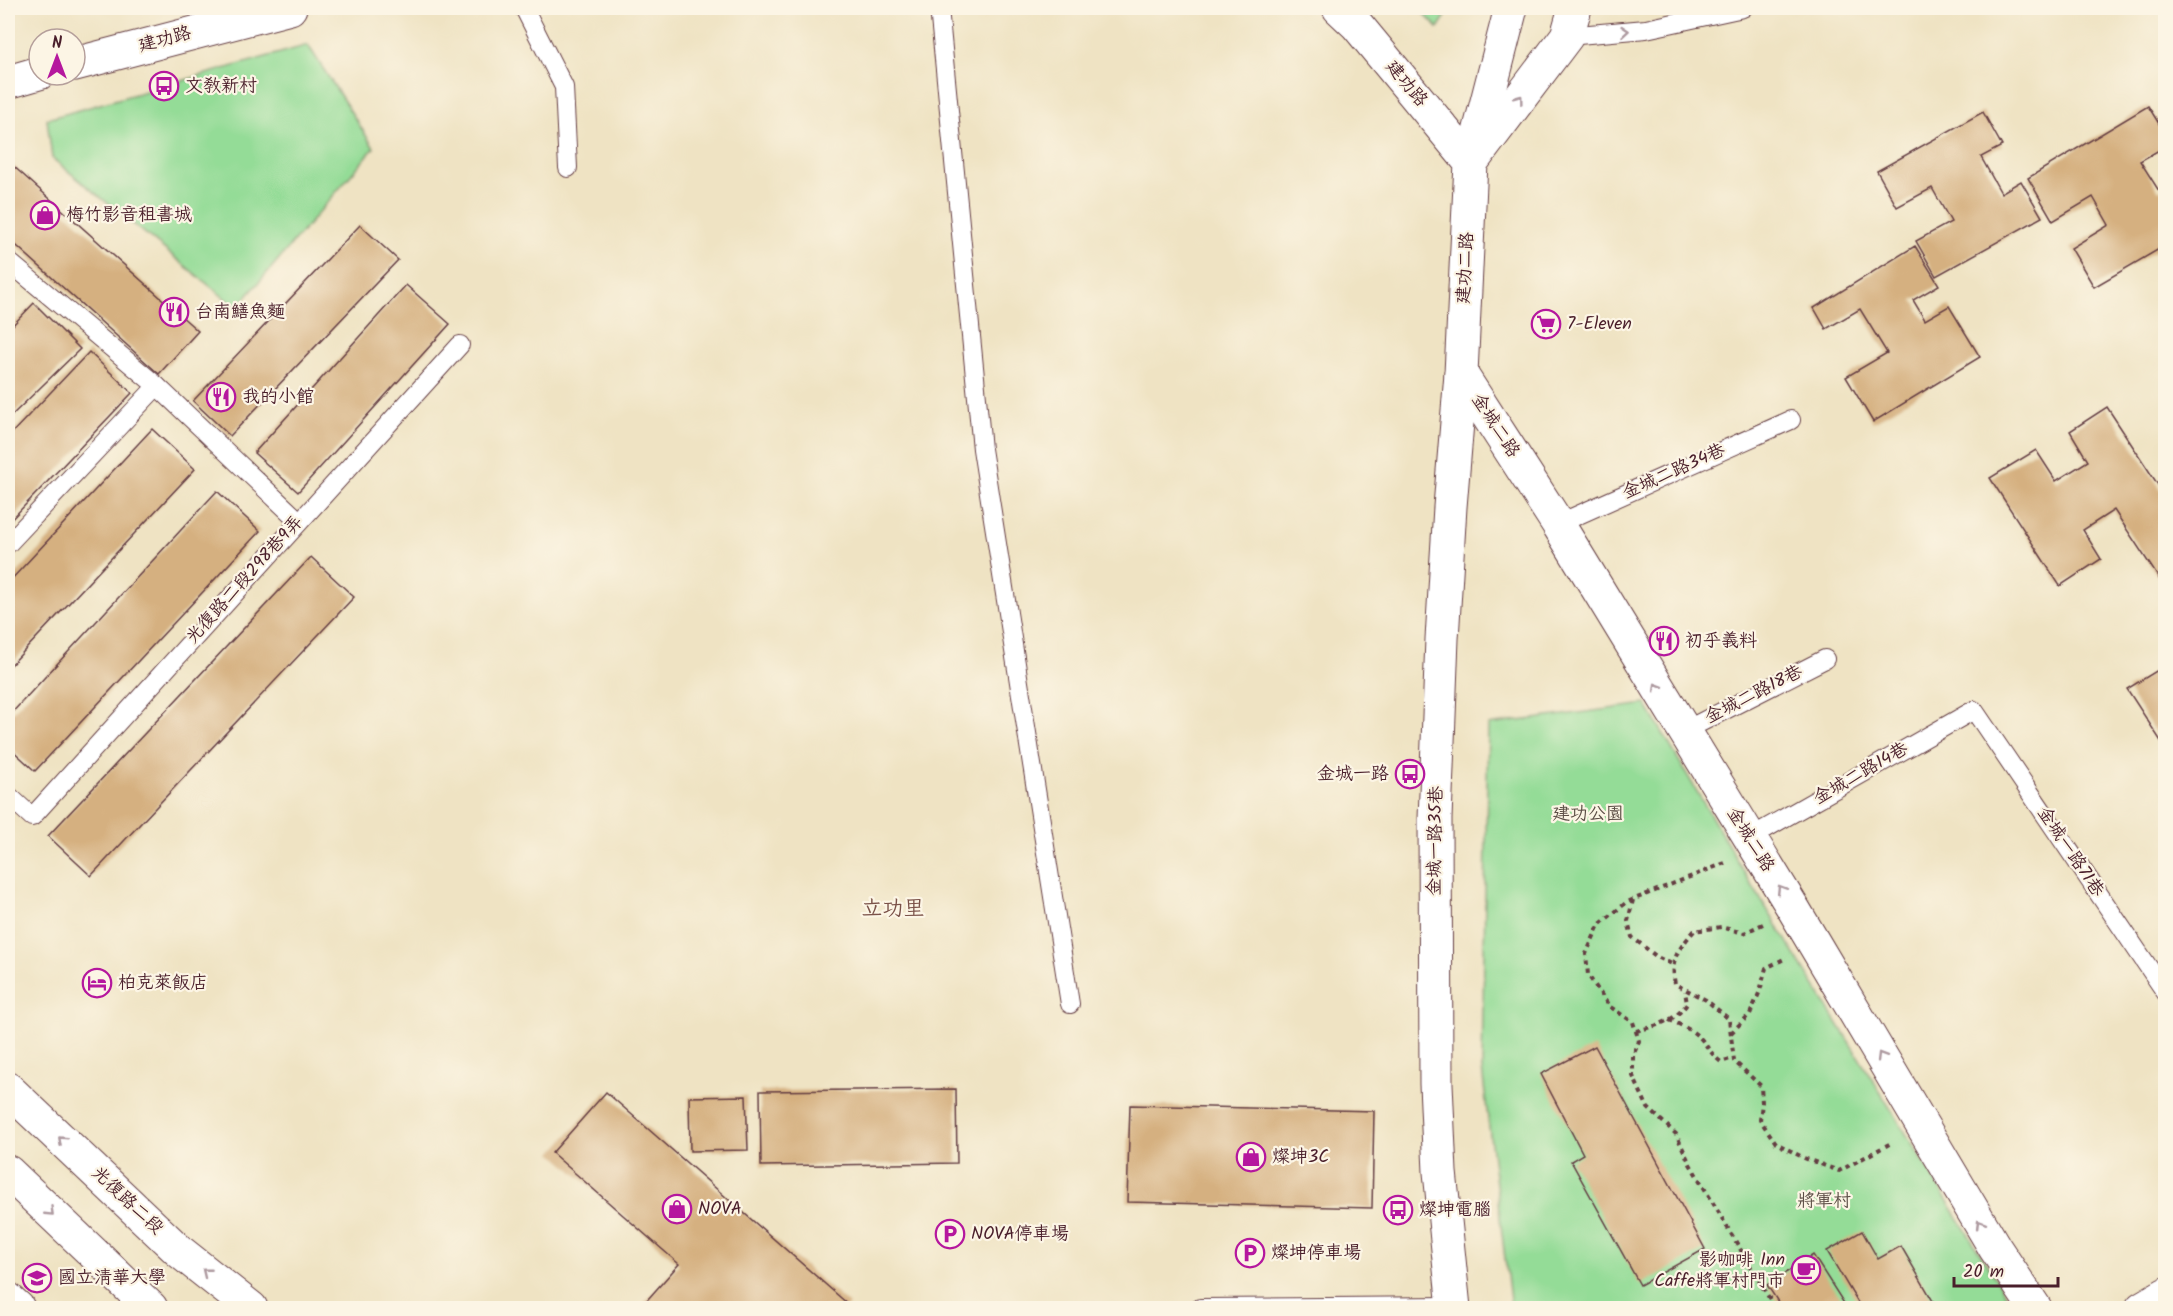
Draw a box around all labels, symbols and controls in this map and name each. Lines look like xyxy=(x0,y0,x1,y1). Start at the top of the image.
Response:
street label: 建功路 xyxy=(135,19,195,61)
one-way arrow xyxy=(1620,25,1630,38)
north arrow xyxy=(27,27,87,87)
text: N xyxy=(52,31,62,56)
street label: 建功路 xyxy=(1378,54,1434,114)
bus stop icon: 文教新村 xyxy=(148,70,180,102)
place label: 文教新村 xyxy=(185,72,257,101)
one-way arrow xyxy=(1512,95,1523,106)
shop icon: 梅竹影音租書城 xyxy=(29,199,61,231)
place label: 梅竹影音租書城 xyxy=(66,201,192,230)
street label: 建功二路 xyxy=(1450,231,1482,305)
restaurant icon: 台南鱔魚麵 xyxy=(158,296,190,328)
place label: 台南鱔魚麵 xyxy=(195,298,285,327)
supermarket icon: 7-Eleven xyxy=(1530,308,1562,340)
place label: 7-Eleven xyxy=(1567,310,1632,339)
restaurant icon: 我的小館 xyxy=(205,381,237,413)
place label: 我的小館 xyxy=(242,383,314,412)
street label: 金城二路 xyxy=(1463,388,1527,464)
street label: 金城二路34巷 xyxy=(1618,436,1730,508)
street label: 光復路二段298巷9弄 xyxy=(179,509,311,651)
restaurant icon: 初乎義料 xyxy=(1648,625,1680,657)
place label: 初乎義料 xyxy=(1685,627,1757,656)
street label: 金城二路18巷 xyxy=(1700,658,1808,732)
one-way arrow xyxy=(1652,683,1664,693)
street label: 金城二路14巷 xyxy=(1808,735,1914,813)
bus stop icon: 金城一路 xyxy=(1394,758,1426,790)
place label: 金城一路 xyxy=(1317,760,1389,789)
street label: 金城一路35巷 xyxy=(1421,786,1451,896)
park label: 建功公園 xyxy=(1552,800,1624,829)
street label: 金城一路71巷 xyxy=(2029,801,2111,903)
street label: 金城二路 xyxy=(1719,802,1781,878)
one-way arrow xyxy=(1776,885,1788,895)
district label: 立功里 xyxy=(862,893,925,926)
hotel icon: 柏克萊飯店 xyxy=(81,967,113,999)
place label: 柏克萊飯店 xyxy=(118,969,208,998)
one-way arrow xyxy=(1876,1052,1888,1062)
one-way arrow xyxy=(58,1136,69,1147)
shop icon: 燦坤3C xyxy=(1235,1141,1267,1173)
place label: 燦坤3C xyxy=(1272,1143,1329,1172)
street label: 光復路二段 xyxy=(84,1160,170,1242)
park label: 將軍村 xyxy=(1797,1187,1851,1216)
shop icon: NOVA xyxy=(661,1193,693,1225)
bus stop icon: 燦坤電腦 xyxy=(1382,1194,1414,1226)
place label: NOVA xyxy=(698,1195,742,1224)
place label: 燦坤電腦 xyxy=(1419,1196,1491,1225)
one-way arrow xyxy=(42,1205,53,1216)
parking icon: NOVA停車場 xyxy=(934,1218,966,1250)
place label: NOVA停車場 xyxy=(971,1220,1069,1249)
one-way arrow xyxy=(1976,1220,1987,1230)
parking icon: 燦坤停車場 xyxy=(1234,1237,1266,1269)
place label: 燦坤停車場 xyxy=(1271,1239,1361,1268)
place label: 影咖啡 Inn Caffe將軍村門市 xyxy=(1654,1246,1785,1296)
scale bar xyxy=(1954,1250,2058,1288)
cafe icon: 影咖啡 Inn Caffe將軍村門市 xyxy=(1790,1254,1822,1286)
text: 20 m xyxy=(1963,1258,2004,1287)
school or university icon: 國立清華大學 xyxy=(21,1262,53,1294)
place label: 國立清華大學 xyxy=(58,1264,166,1293)
one-way arrow xyxy=(201,1268,212,1279)

